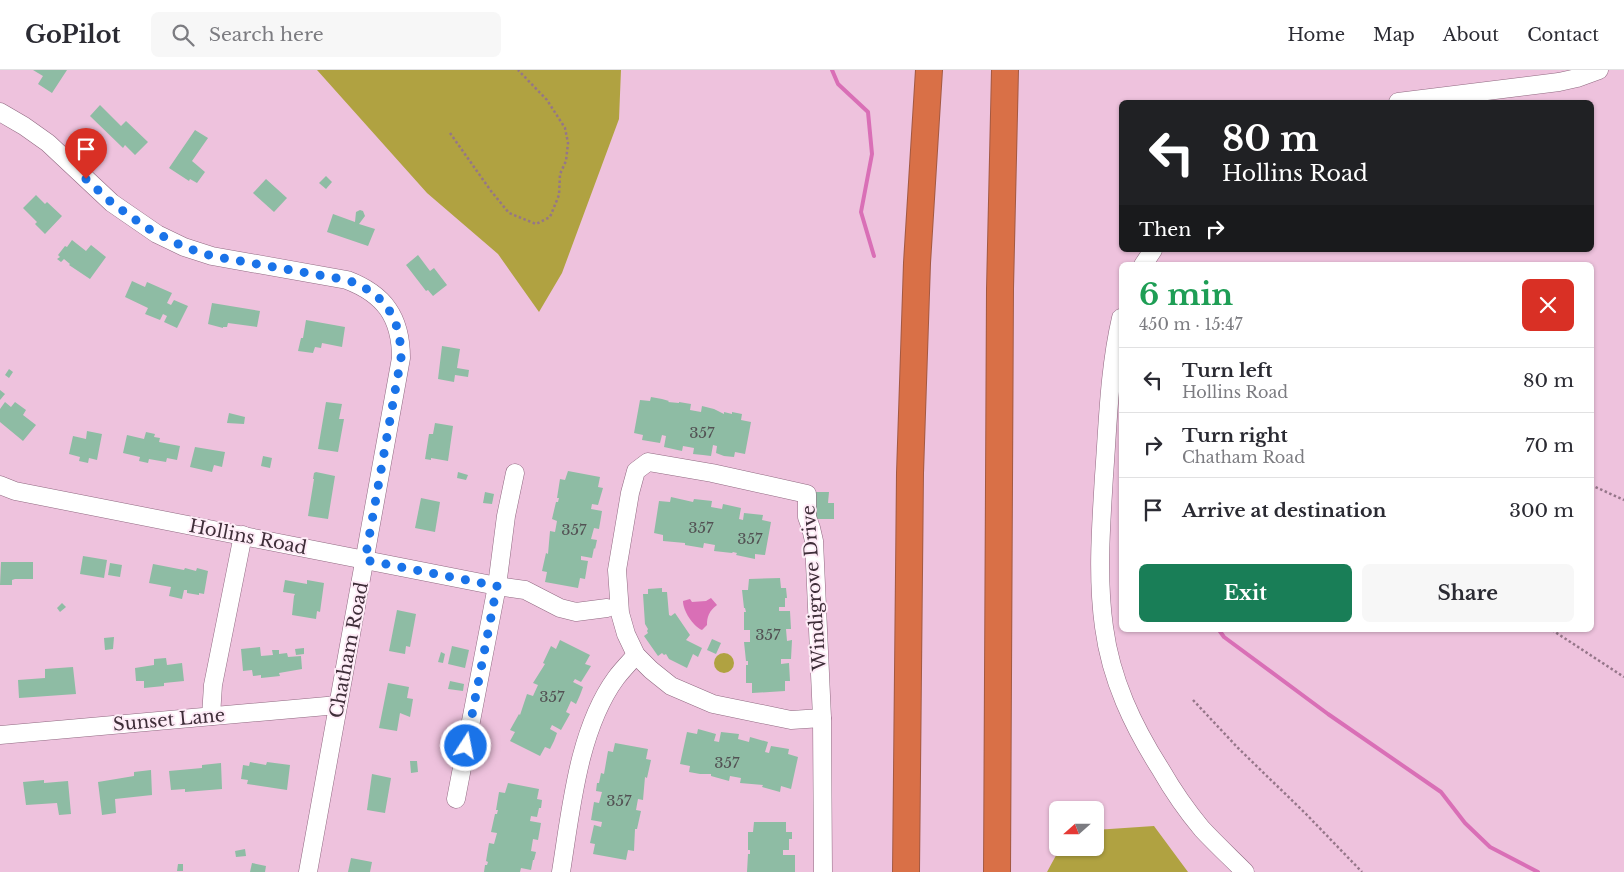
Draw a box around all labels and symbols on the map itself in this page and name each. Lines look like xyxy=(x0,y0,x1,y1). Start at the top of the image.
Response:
pin xyxy=(65,128,107,179)
house number: 357 xyxy=(689,423,715,442)
street label: Windigrove Drive xyxy=(797,504,831,673)
street label: Hollins Road xyxy=(187,515,309,559)
house number: 357 xyxy=(688,518,714,537)
house number: 357 xyxy=(561,520,587,539)
house number: 357 xyxy=(737,529,763,548)
street label: Chatham Road xyxy=(325,580,373,720)
house number: 357 xyxy=(755,625,781,644)
house number: 357 xyxy=(539,687,565,706)
street label: Sunset Lane xyxy=(112,704,226,736)
position arrow xyxy=(439,719,491,771)
house number: 357 xyxy=(714,753,740,772)
house number: 357 xyxy=(606,791,632,810)
north arrow xyxy=(1049,801,1104,856)

